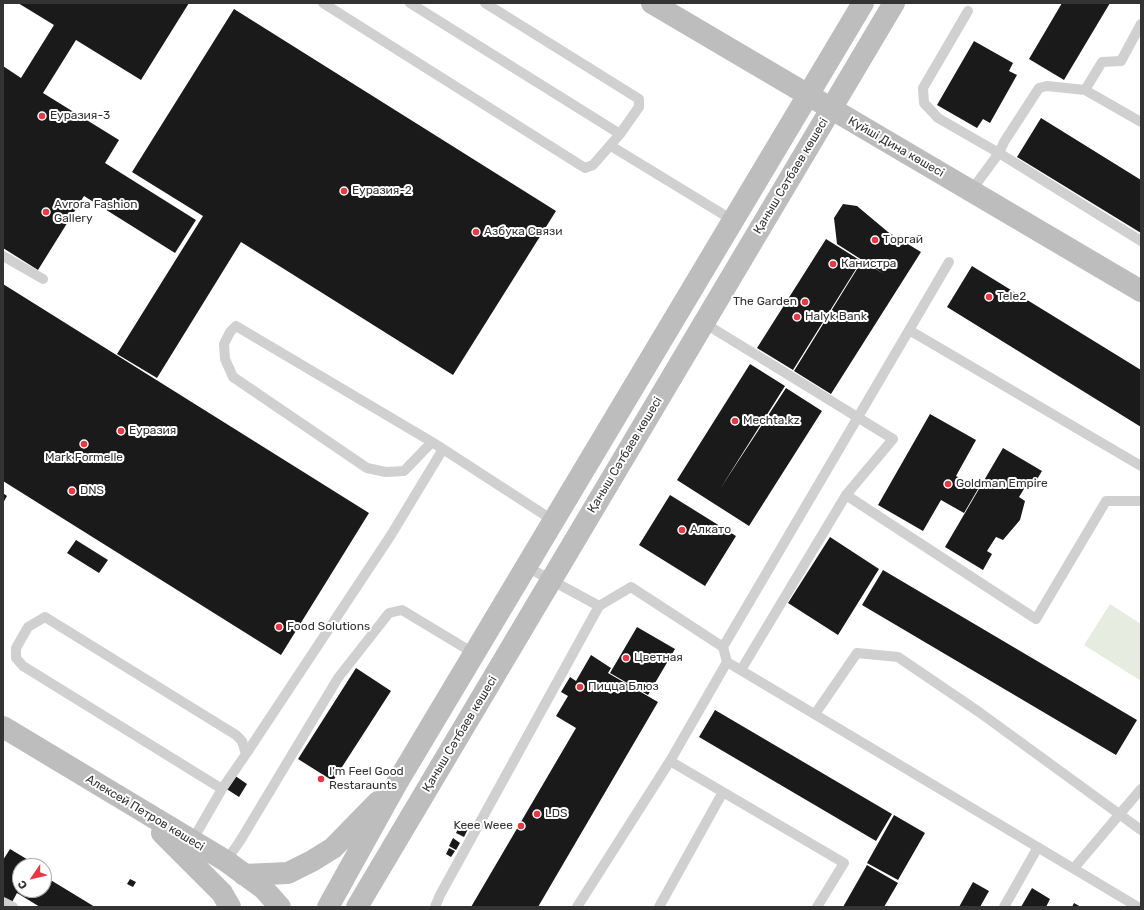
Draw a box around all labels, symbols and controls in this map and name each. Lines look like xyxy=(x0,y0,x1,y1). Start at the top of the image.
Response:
place label: Еуразия-3 xyxy=(50,109,110,123)
marker: Еуразия-3 xyxy=(37,111,47,121)
street label: Күйші Дина көшесі xyxy=(845,114,947,180)
street label: Қаныш Сәтбаев көшесі xyxy=(751,115,831,237)
place label: Еуразия-2 xyxy=(352,184,412,198)
marker: Еуразия-2 xyxy=(339,186,349,196)
place label: Avrora Fashion Gallery xyxy=(54,198,137,226)
marker: Avrora Fashion Gallery xyxy=(41,207,51,217)
place label: Азбука Связи xyxy=(484,225,562,239)
marker: Азбука Связи xyxy=(471,227,481,237)
place label: Торгай xyxy=(883,233,923,247)
marker: Торгай xyxy=(870,235,880,245)
place label: Канистра xyxy=(841,257,896,271)
marker: Канистра xyxy=(828,259,838,269)
place label: Tele2 xyxy=(997,290,1026,304)
marker: Tele2 xyxy=(984,292,994,302)
place label: The Garden xyxy=(733,295,797,309)
marker: The Garden xyxy=(800,297,810,307)
place label: Halyk Bank xyxy=(805,310,867,324)
marker: Halyk Bank xyxy=(792,312,802,322)
street label: Қаныш Сәтбаев көшесі xyxy=(585,394,665,516)
place label: Mechta.kz xyxy=(743,414,800,428)
marker: Mechta.kz xyxy=(730,416,740,426)
place label: Еуразия xyxy=(129,424,176,438)
marker: Еуразия xyxy=(116,426,126,436)
marker: Mark Formelle xyxy=(79,439,89,449)
place label: Mark Formelle xyxy=(45,451,123,465)
place label: Goldman Empire xyxy=(956,477,1048,491)
marker: Goldman Empire xyxy=(943,479,953,489)
place label: DNS xyxy=(80,484,104,498)
marker: DNS xyxy=(67,486,77,496)
place label: Алкато xyxy=(690,523,731,537)
marker: Алкато xyxy=(677,525,687,535)
place label: Food Solutions xyxy=(287,620,370,634)
marker: Food Solutions xyxy=(274,622,284,632)
place label: Цветная xyxy=(634,651,683,665)
marker: Цветная xyxy=(621,653,631,663)
street label: Қаныш Сәтбаев көшесі xyxy=(420,673,500,795)
place label: Пицца Блюз xyxy=(588,680,659,694)
marker: Пицца Блюз xyxy=(575,682,585,692)
place label: I'm Feel Good Restaraunts xyxy=(329,765,404,793)
street label: Алексей Петров көшесі xyxy=(83,772,207,854)
marker: I'm Feel Good Restaraunts xyxy=(316,774,326,784)
place label: LDS xyxy=(545,807,567,821)
marker: LDS xyxy=(532,809,542,819)
place label: Keee Weee xyxy=(454,819,513,833)
marker: Keee Weee xyxy=(516,821,526,831)
north arrow xyxy=(12,858,52,898)
text: С xyxy=(15,878,30,891)

